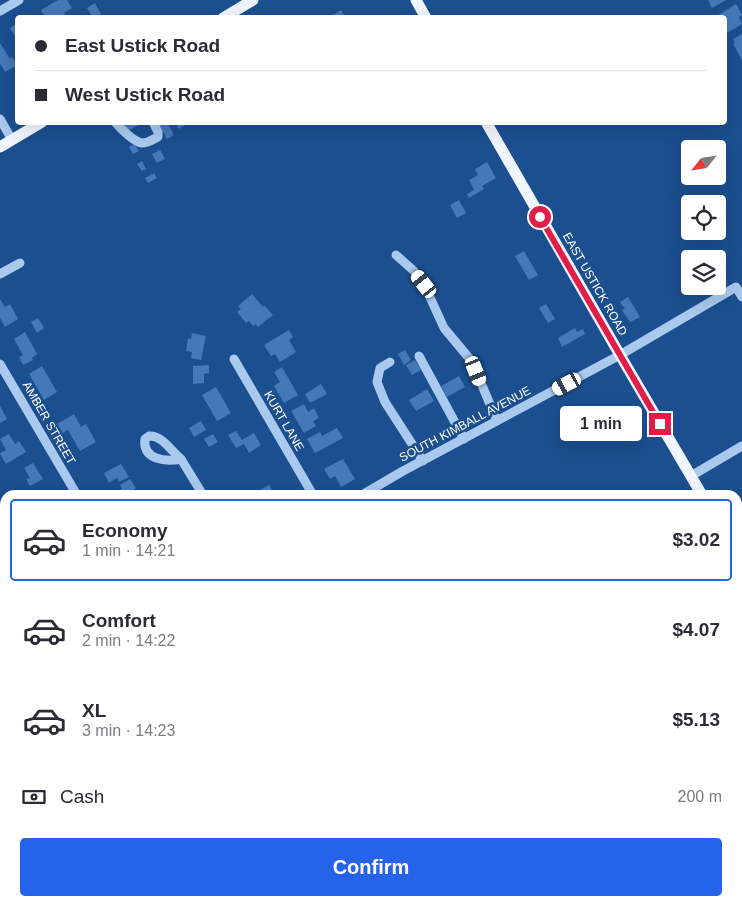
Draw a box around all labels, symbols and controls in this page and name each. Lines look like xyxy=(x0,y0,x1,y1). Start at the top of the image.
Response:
text: East Ustick Road xyxy=(65,35,220,56)
text: West Ustick Road xyxy=(65,84,225,105)
north arrow xyxy=(681,140,726,185)
map controls xyxy=(681,140,726,295)
button: locate xyxy=(681,195,726,240)
route start xyxy=(529,206,551,228)
street label: EAST USTICK ROAD xyxy=(560,230,630,338)
button: layers xyxy=(681,250,726,295)
car xyxy=(408,268,439,300)
car xyxy=(463,354,488,388)
car xyxy=(550,370,583,398)
street label: AMBER STREET xyxy=(20,379,79,467)
street label: SOUTH KIMBALL AVENUE xyxy=(397,383,533,465)
street label: KURT LANE xyxy=(261,389,307,453)
callout: 1 min xyxy=(560,406,642,442)
route end xyxy=(649,413,671,435)
text: 1 min xyxy=(580,415,622,432)
icon: car xyxy=(22,518,67,563)
text: Economy xyxy=(82,520,168,541)
text: $3.02 xyxy=(672,529,720,550)
text: 1 min · 14:21 xyxy=(82,542,175,559)
icon: car xyxy=(22,608,67,653)
text: Comfort xyxy=(82,610,156,631)
text: $4.07 xyxy=(672,619,720,640)
text: 2 min · 14:22 xyxy=(82,632,175,649)
icon: car xyxy=(22,698,67,743)
text: XL xyxy=(82,700,106,721)
text: $5.13 xyxy=(672,709,720,730)
text: 3 min · 14:23 xyxy=(82,722,175,739)
icon: cash xyxy=(20,783,48,811)
text: Cash xyxy=(60,786,104,807)
text: 200 m xyxy=(678,788,722,805)
button: Confirm xyxy=(20,838,722,896)

